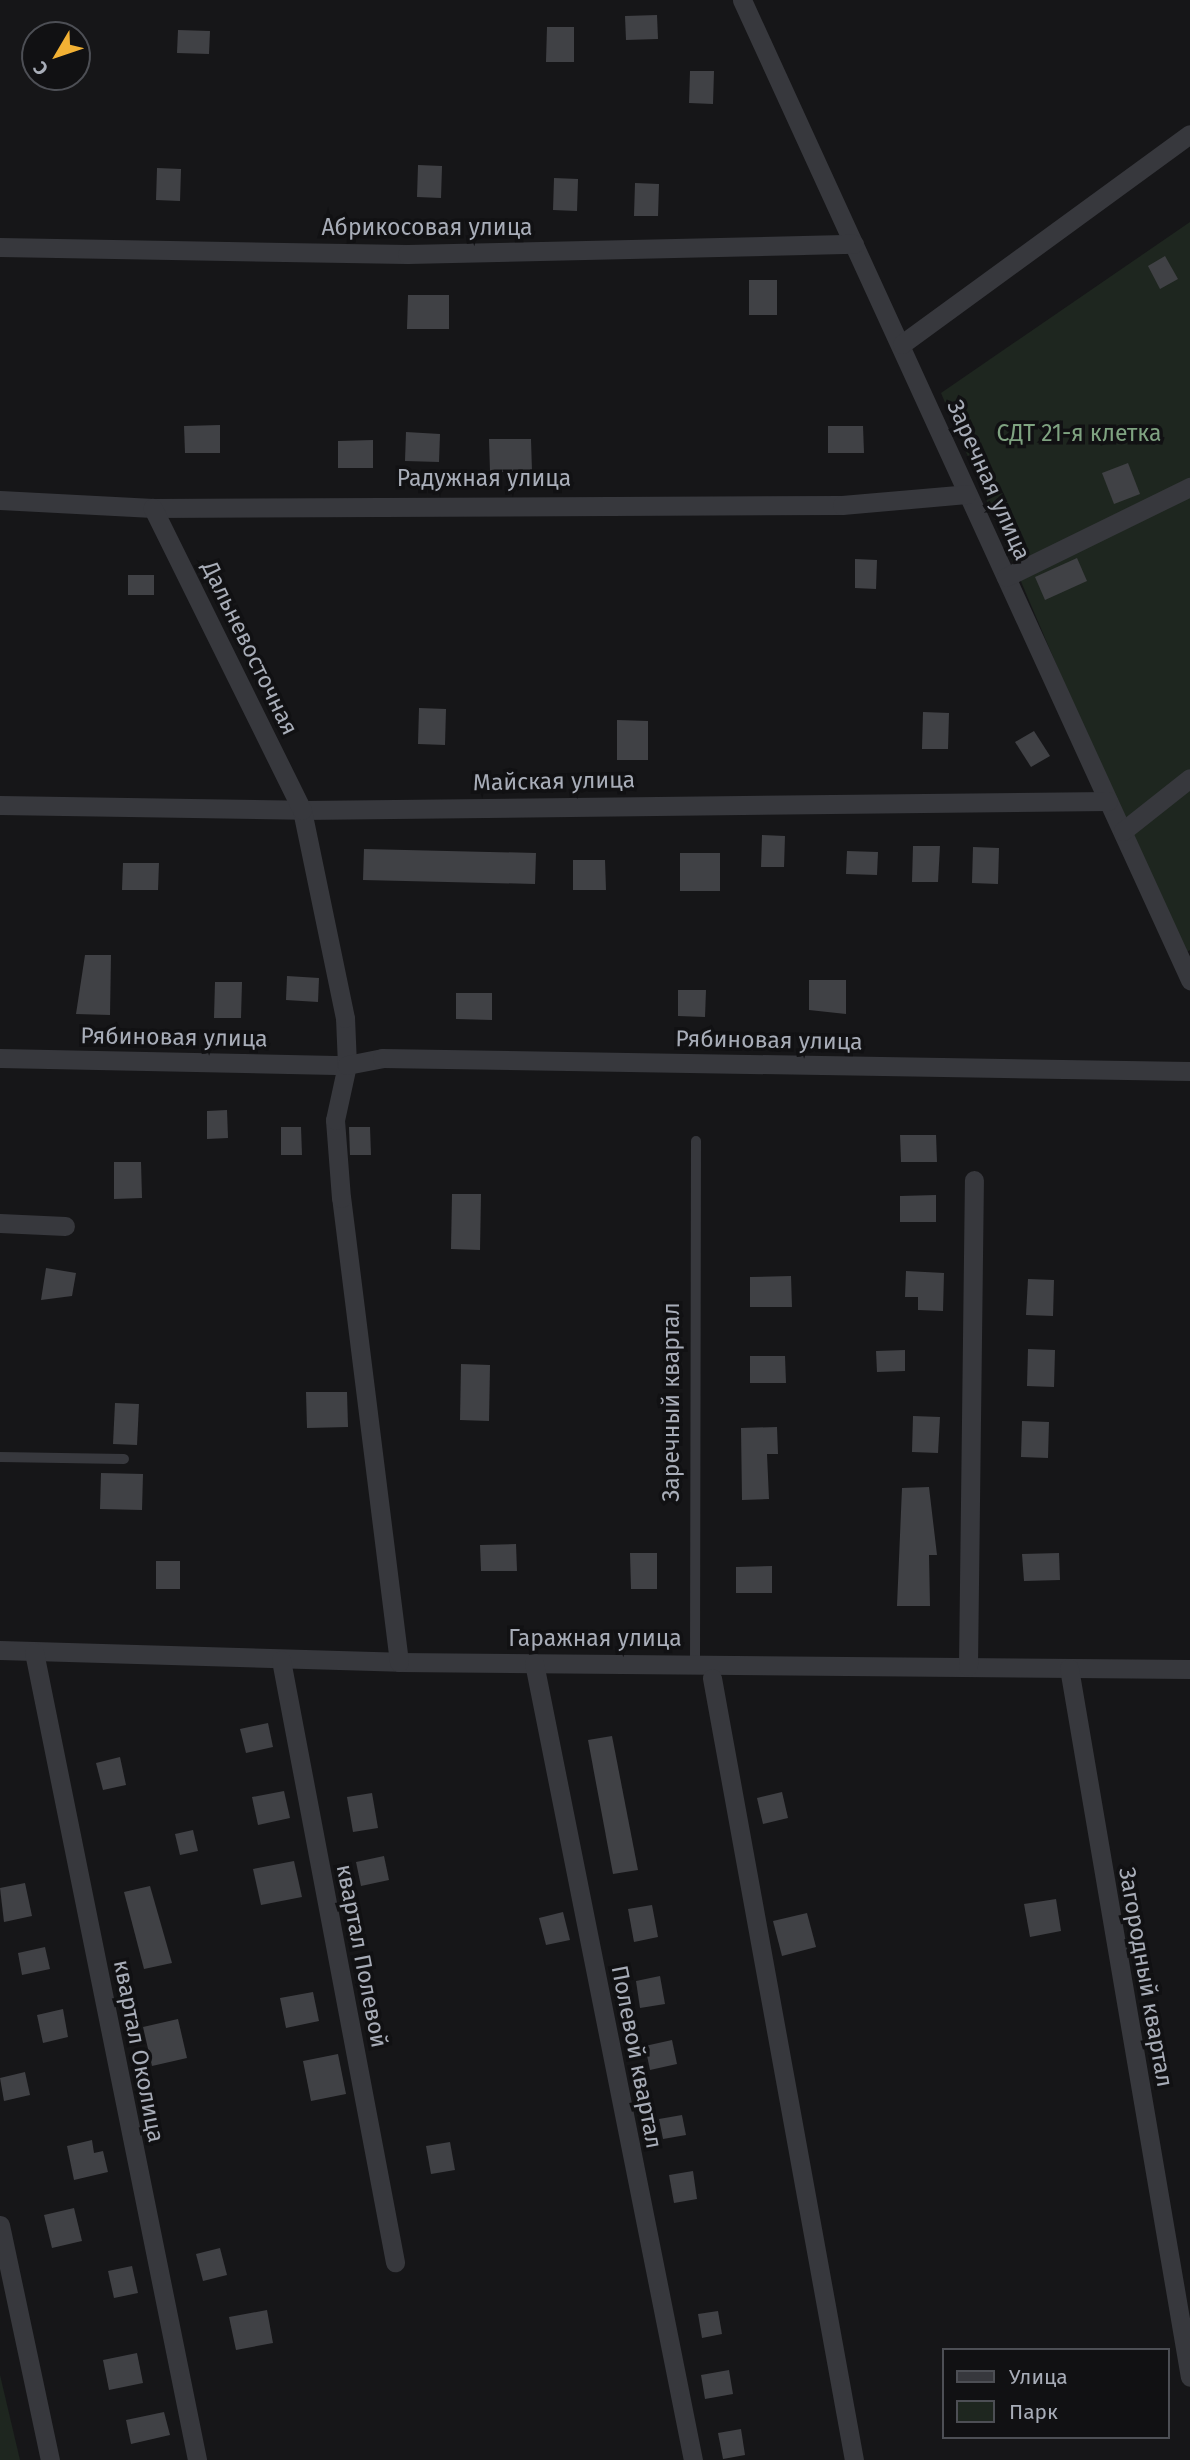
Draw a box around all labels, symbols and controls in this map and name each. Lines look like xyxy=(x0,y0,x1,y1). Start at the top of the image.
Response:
north arrow xyxy=(21,21,91,91)
text: С xyxy=(28,57,53,80)
street label: Абрикосовая улица xyxy=(321,213,533,241)
street label: Заречная улица xyxy=(941,396,1037,564)
park label: СДТ 21-я клетка xyxy=(997,419,1161,447)
street label: Радужная улица xyxy=(397,464,571,492)
street label: Дальневосточная xyxy=(196,557,304,739)
street label: Майская улица xyxy=(473,766,635,796)
street label: Рябиновая улица xyxy=(80,1022,268,1052)
street label: Рябиновая улица xyxy=(675,1025,863,1055)
street label: Заречный квартал xyxy=(657,1302,685,1502)
street label: Гаражная улица xyxy=(508,1624,682,1652)
street label: квартал Полевой xyxy=(331,1862,393,2050)
street label: Загородный квартал xyxy=(1113,1865,1179,2089)
street label: квартал Околица xyxy=(108,1957,170,2145)
street label: Полевой квартал xyxy=(606,1963,668,2151)
legend xyxy=(942,2348,1169,2439)
text: Улица xyxy=(1009,2364,1068,2390)
text: Парк xyxy=(1009,2399,1058,2425)

